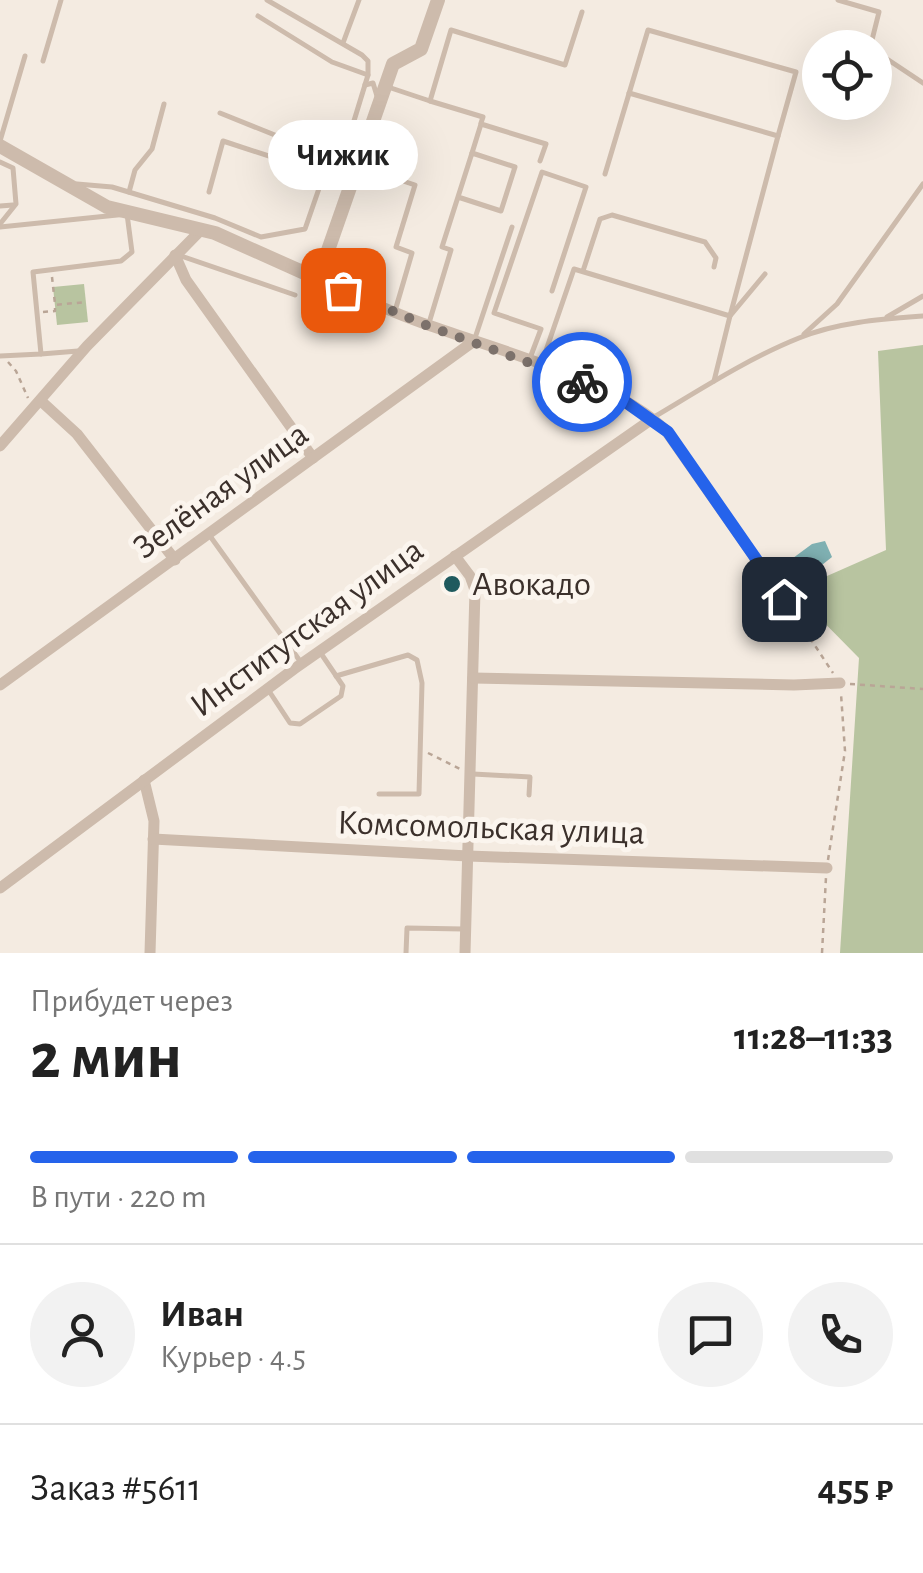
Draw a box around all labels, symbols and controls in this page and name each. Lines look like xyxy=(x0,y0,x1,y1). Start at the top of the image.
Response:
map controls xyxy=(802,30,892,120)
button: locate xyxy=(802,30,892,120)
callout: Чижик xyxy=(268,120,418,190)
text: Чижик xyxy=(297,139,389,171)
pin xyxy=(301,248,386,333)
icon: bag xyxy=(316,263,371,318)
courier xyxy=(532,332,632,432)
icon: bike xyxy=(555,355,610,410)
street label: Зелёная улица xyxy=(127,416,315,566)
street label: Институтская улица xyxy=(184,532,430,724)
pin xyxy=(742,557,827,642)
place label: Авокадо xyxy=(472,567,591,602)
icon: home xyxy=(757,572,812,627)
marker: Авокадо xyxy=(441,573,463,595)
street label: Комсомольская улица xyxy=(337,805,645,851)
text: Прибудет через xyxy=(30,985,233,1017)
text: 11:28–11:33 xyxy=(734,1019,893,1057)
text: 2 мин xyxy=(30,1025,182,1090)
text: В пути · 220 m xyxy=(30,1181,207,1213)
button: person xyxy=(30,1282,135,1387)
button: chat xyxy=(658,1282,763,1387)
button: phone xyxy=(788,1282,893,1387)
text: Иван xyxy=(160,1296,244,1334)
text: Курьер · 4.5 xyxy=(160,1341,306,1373)
text: Заказ #5611 xyxy=(30,1470,201,1508)
text: 455 ₽ xyxy=(818,1470,893,1508)

